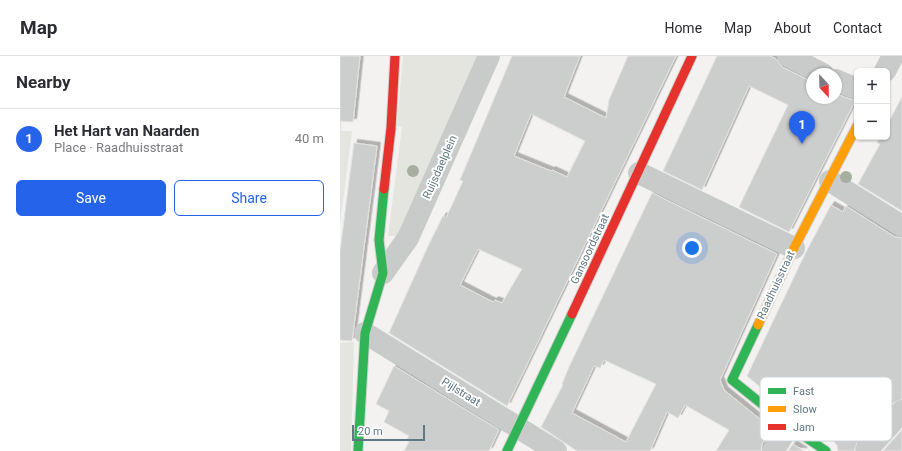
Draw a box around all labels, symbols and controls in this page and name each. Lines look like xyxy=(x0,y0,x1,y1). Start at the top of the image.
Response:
text: Map xyxy=(20,16,58,39)
text: Home xyxy=(664,20,702,36)
text: Map xyxy=(724,20,752,36)
text: About xyxy=(774,20,811,36)
text: Contact xyxy=(833,20,882,36)
north arrow xyxy=(806,68,842,104)
map controls xyxy=(854,68,890,140)
button: + xyxy=(854,68,890,104)
text: Nearby xyxy=(16,72,71,92)
button: − xyxy=(854,104,890,140)
pin: 1 xyxy=(789,111,815,144)
text: Het Hart van Naarden xyxy=(54,122,199,140)
text: 1 xyxy=(25,131,33,146)
text: 40 m xyxy=(295,131,324,146)
street label: Ruijsdaelplein xyxy=(420,133,460,201)
text: Place · Raadhuisstraat xyxy=(54,140,183,155)
button: Save xyxy=(16,180,166,216)
button: Share xyxy=(174,180,324,216)
street label: Gansoordstraat xyxy=(568,211,612,286)
your location xyxy=(682,238,702,258)
street label: Raadhuisstraat xyxy=(755,248,798,321)
street label: Pijlstraat xyxy=(439,375,483,409)
legend xyxy=(760,377,892,441)
text: Fast xyxy=(793,385,815,398)
text: Slow xyxy=(793,403,817,416)
text: Jam xyxy=(793,421,815,434)
scale bar xyxy=(352,423,425,442)
text: 20 m xyxy=(358,425,383,438)

